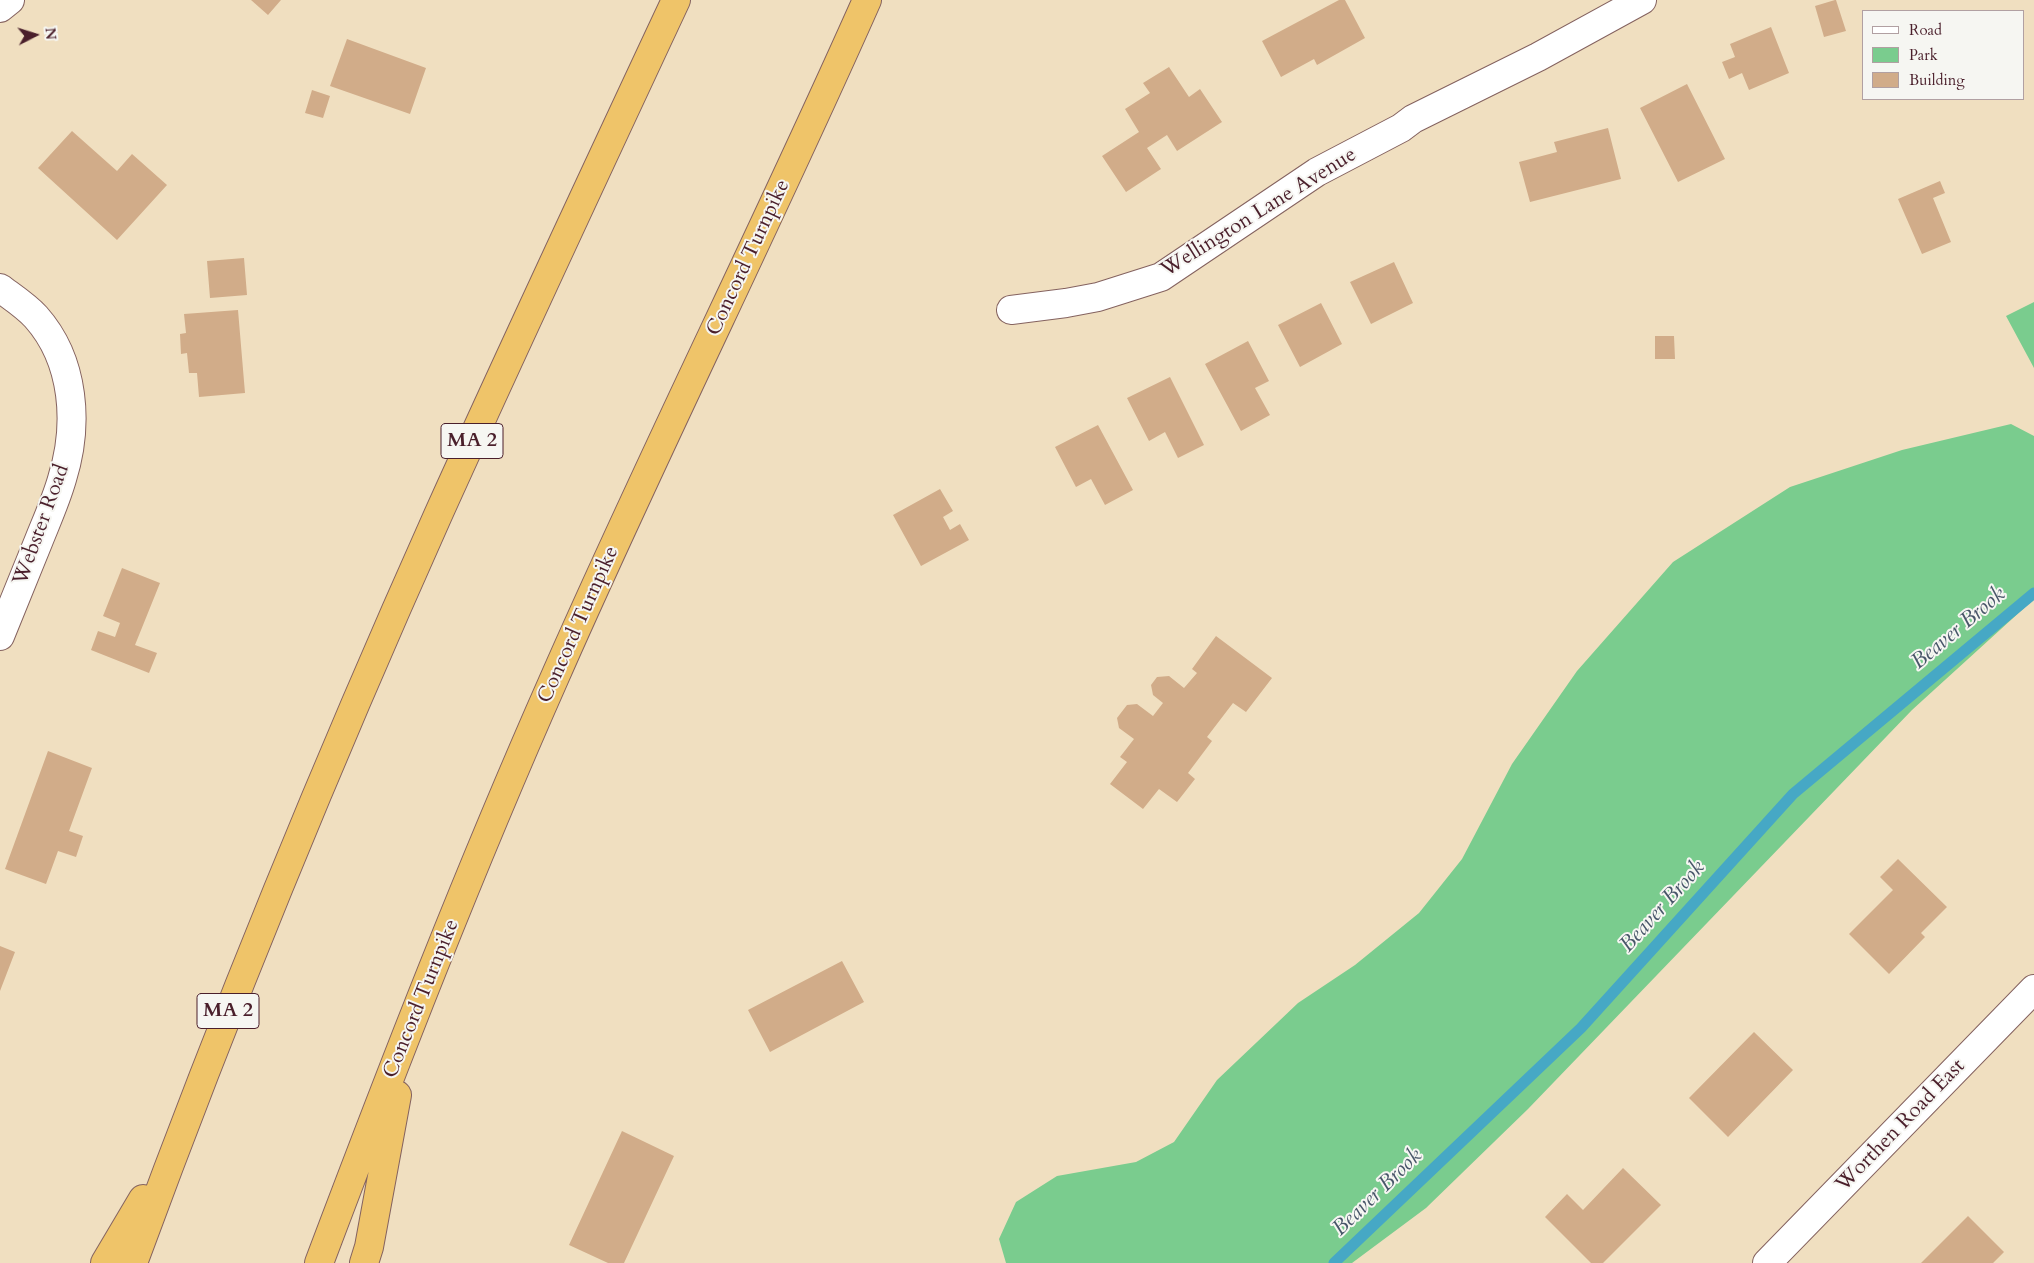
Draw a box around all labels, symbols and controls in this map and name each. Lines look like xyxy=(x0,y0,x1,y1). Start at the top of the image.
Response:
north arrow xyxy=(10,10,60,60)
legend xyxy=(1862,10,2024,100)
text: Road xyxy=(1909,20,1942,40)
text: N xyxy=(40,27,60,41)
text: Park xyxy=(1909,45,1938,65)
text: Building xyxy=(1909,70,1965,90)
street label: Wellington Lane Avenue xyxy=(1157,143,1361,283)
street label: Concord Turnpike xyxy=(702,176,796,340)
road number: MA 2 xyxy=(441,424,503,458)
street label: Webster Road xyxy=(9,461,75,589)
street label: Concord Turnpike xyxy=(533,543,625,707)
water label: Beaver Brook xyxy=(1907,582,2011,676)
water label: Beaver Brook xyxy=(1615,856,1711,958)
street label: Concord Turnpike xyxy=(379,916,465,1082)
road number: MA 2 xyxy=(197,994,259,1028)
street label: Worthen Road East xyxy=(1831,1054,1971,1198)
water label: Beaver Brook xyxy=(1328,1144,1428,1242)

